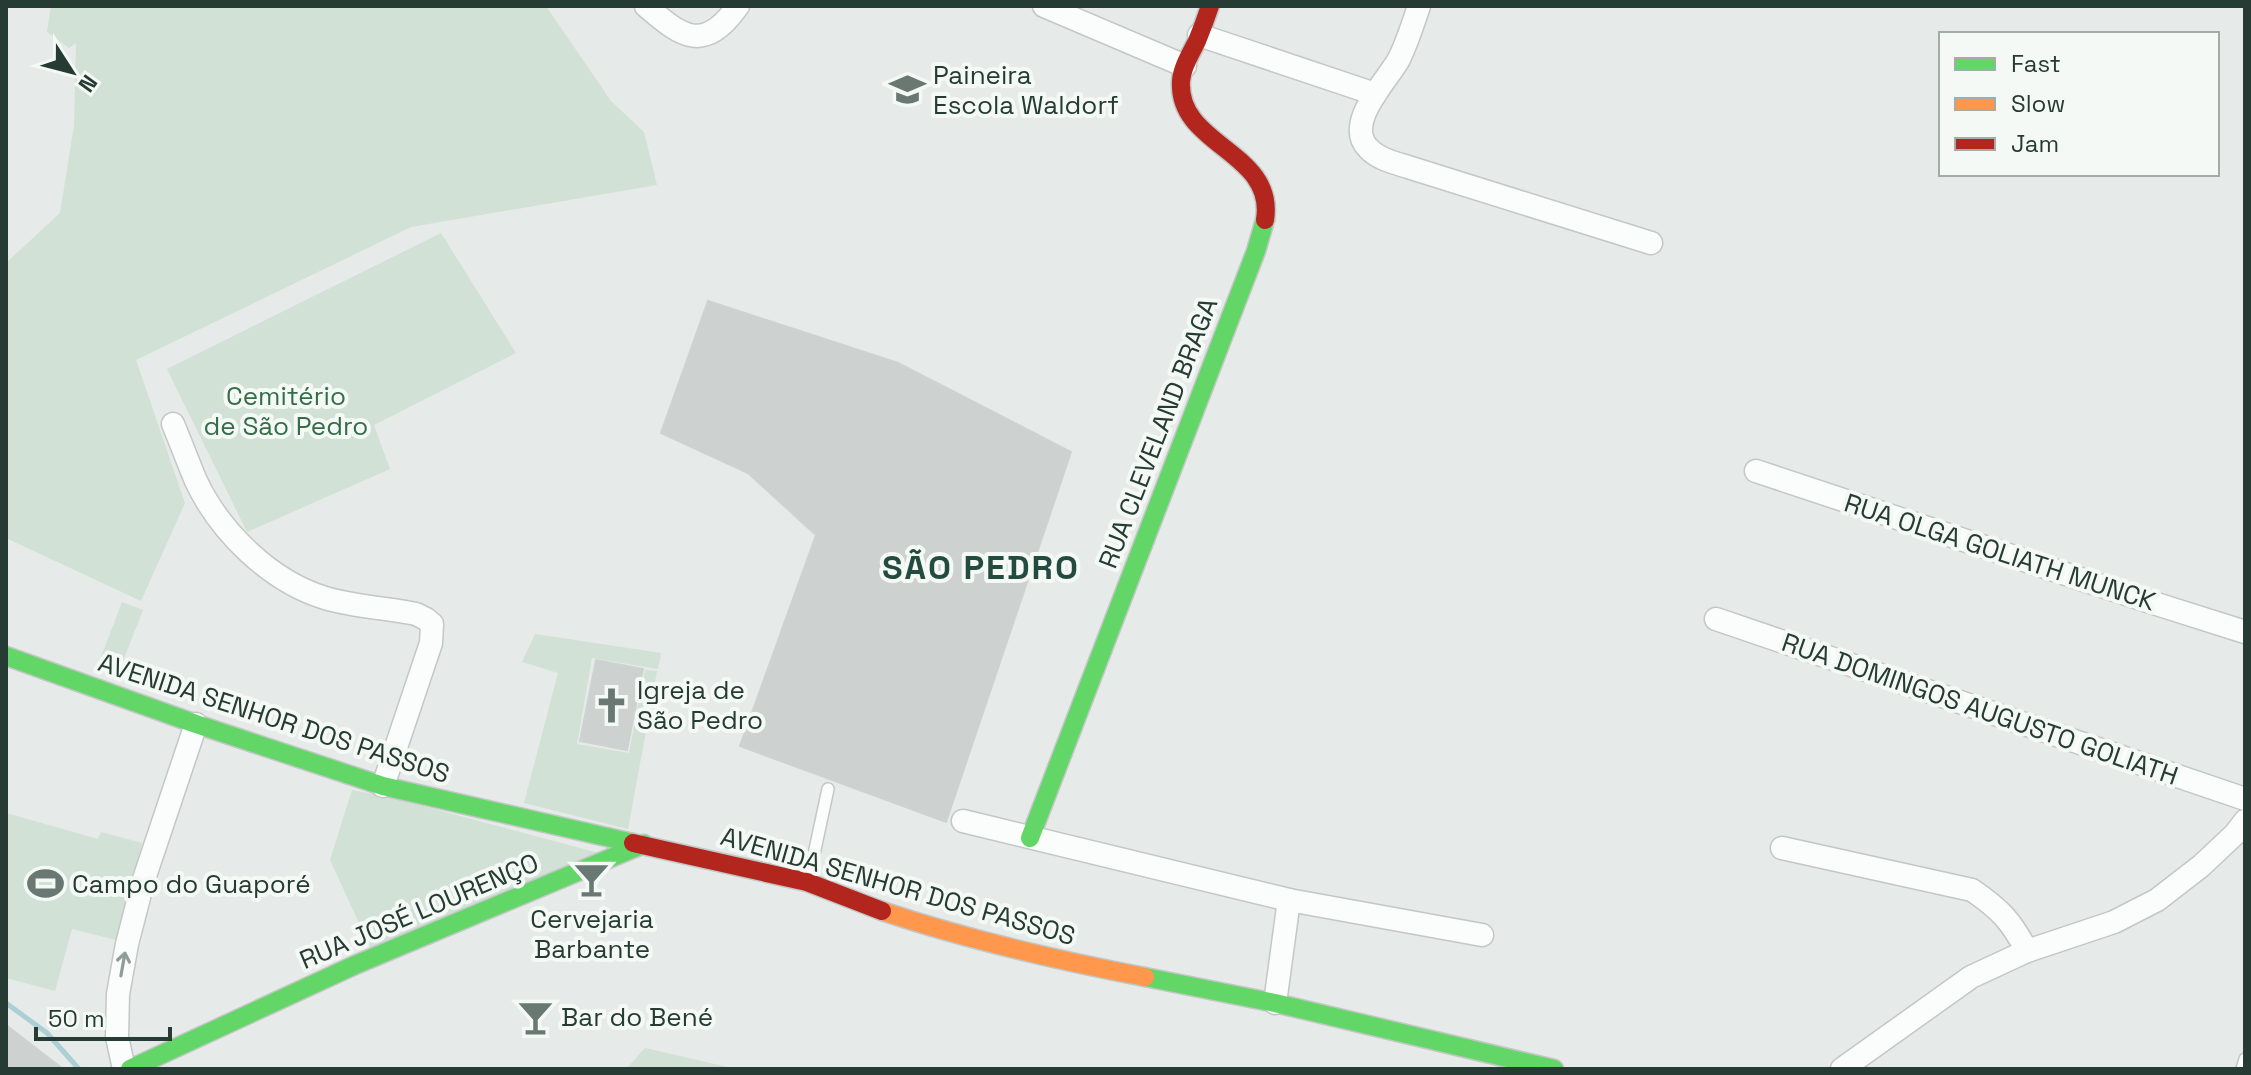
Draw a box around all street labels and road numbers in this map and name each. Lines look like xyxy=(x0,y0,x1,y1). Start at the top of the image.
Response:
street label: RUA CLEVELAND BRAGA xyxy=(1091,293,1225,573)
street label: RUA OLGA GOLIATH MUNCK xyxy=(1840,486,2160,618)
street label: RUA DOMINGOS AUGUSTO GOLIATH xyxy=(1777,625,2183,793)
street label: AVENIDA SENHOR DOS PASSOS xyxy=(94,645,454,791)
street label: AVENIDA SENHOR DOS PASSOS xyxy=(717,819,1079,953)
street label: RUA JOSÉ LOURENÇO xyxy=(294,845,544,977)

